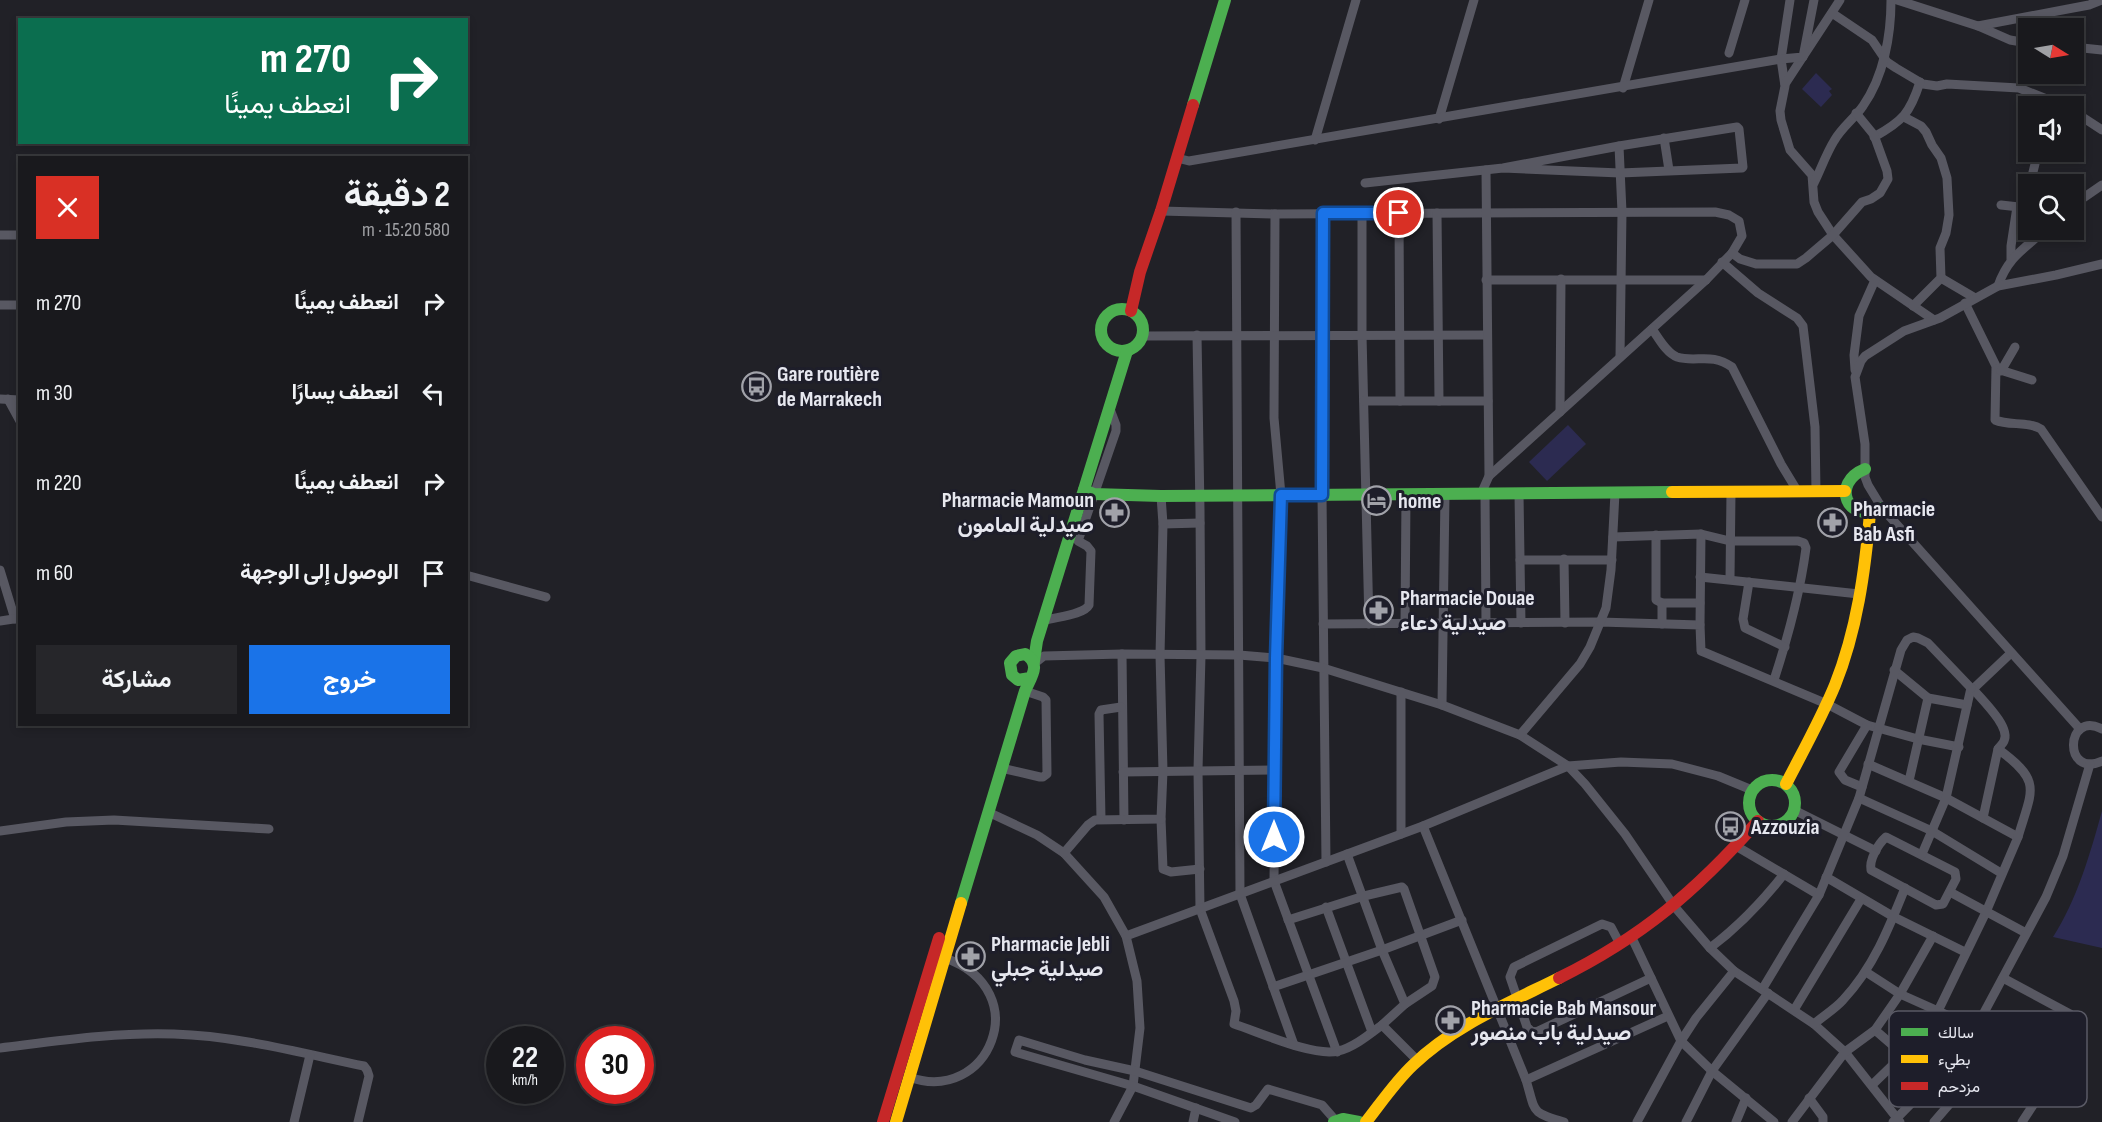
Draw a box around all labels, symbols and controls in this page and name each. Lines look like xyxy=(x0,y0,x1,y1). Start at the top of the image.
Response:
north arrow xyxy=(2018,18,2084,84)
map controls xyxy=(2018,18,2084,240)
text: 270 m xyxy=(260,34,351,85)
icon: right xyxy=(372,42,450,120)
text: انعطف يمينًا xyxy=(224,89,351,121)
button: sound xyxy=(2018,96,2084,162)
text: 2 دقيقة xyxy=(344,174,450,217)
button: search xyxy=(2018,174,2084,240)
button: close xyxy=(36,176,99,239)
pin xyxy=(1373,187,1424,238)
icon: arrive xyxy=(1382,196,1415,229)
text: 580 m · 15:20 xyxy=(362,218,450,242)
icon: right xyxy=(417,287,450,320)
text: انعطف يمينًا xyxy=(294,289,399,316)
text: 270 m xyxy=(36,290,81,317)
place label: Gare routière de Marrakech xyxy=(777,361,882,413)
bus stop icon: Gare routière de Marrakech xyxy=(740,371,772,403)
icon: left xyxy=(417,377,450,410)
text: انعطف يسارًا xyxy=(291,379,399,406)
text: 30 m xyxy=(36,380,73,407)
icon: right xyxy=(417,467,450,500)
text: انعطف يمينًا xyxy=(294,469,399,496)
text: 220 m xyxy=(36,470,82,497)
hotel icon: home xyxy=(1361,485,1393,517)
place label: Pharmacie Mamoun صيدلية المامون xyxy=(942,487,1094,539)
place label: home xyxy=(1398,488,1441,515)
place label: Pharmacie Bab Asfi xyxy=(1853,496,1935,548)
pharmacy icon: Pharmacie Mamoun صيدلية المامون xyxy=(1099,497,1131,529)
pharmacy icon: Pharmacie Bab Asfi xyxy=(1816,506,1848,538)
icon: arrive xyxy=(417,557,450,590)
text: الوصول إلى الوجهة xyxy=(240,559,399,586)
text: 60 m xyxy=(36,560,73,587)
place label: Pharmacie Douae صيدلية دعاء xyxy=(1400,585,1535,637)
pharmacy icon: Pharmacie Douae صيدلية دعاء xyxy=(1363,595,1395,627)
button: مشاركة xyxy=(36,645,237,714)
button: خروج xyxy=(249,645,450,714)
position arrow xyxy=(1242,805,1306,869)
bus stop icon: Azzouzia xyxy=(1714,811,1746,843)
place label: Azzouzia xyxy=(1750,814,1819,841)
place label: Pharmacie Jebli صيدلية جبلي xyxy=(991,931,1110,987)
pharmacy icon: Pharmacie Jebli صيدلية جبلي xyxy=(954,941,986,973)
place label: Pharmacie Bab Mansour صيدلية باب منصور xyxy=(1470,995,1657,1047)
pharmacy icon: Pharmacie Bab Mansour صيدلية باب منصور xyxy=(1434,1005,1466,1037)
legend xyxy=(1889,1011,2087,1107)
text: سالك xyxy=(1938,1024,1974,1043)
speed limit sign: 30 xyxy=(576,1026,654,1104)
text: 22 xyxy=(512,1040,538,1076)
text: بطيء xyxy=(1938,1051,1970,1073)
text: km/h xyxy=(512,1071,538,1090)
text: مزدحم xyxy=(1938,1078,1980,1097)

